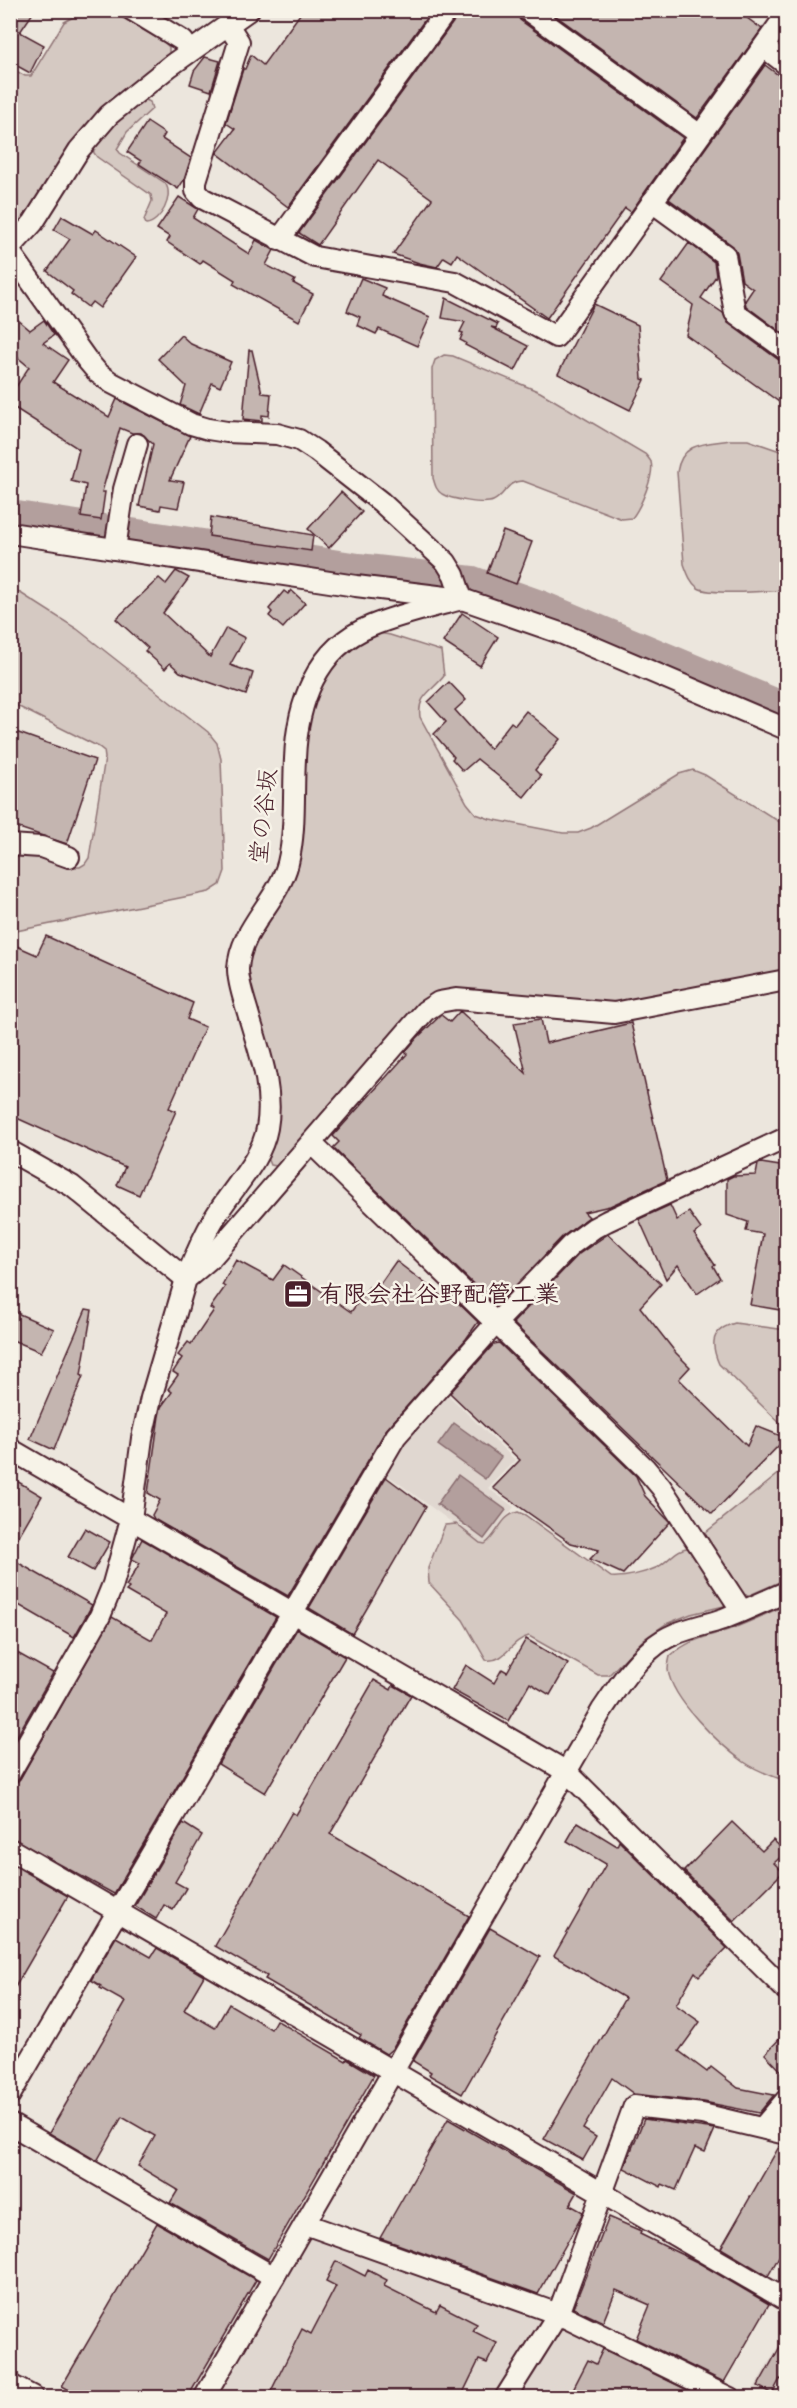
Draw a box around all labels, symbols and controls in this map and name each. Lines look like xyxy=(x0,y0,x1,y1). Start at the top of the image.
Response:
street label: 堂の谷坂 xyxy=(244,767,285,866)
office icon: 有限会社谷野配管工業 xyxy=(282,1278,314,1310)
place label: 有限会社谷野配管工業 xyxy=(319,1280,559,1311)

